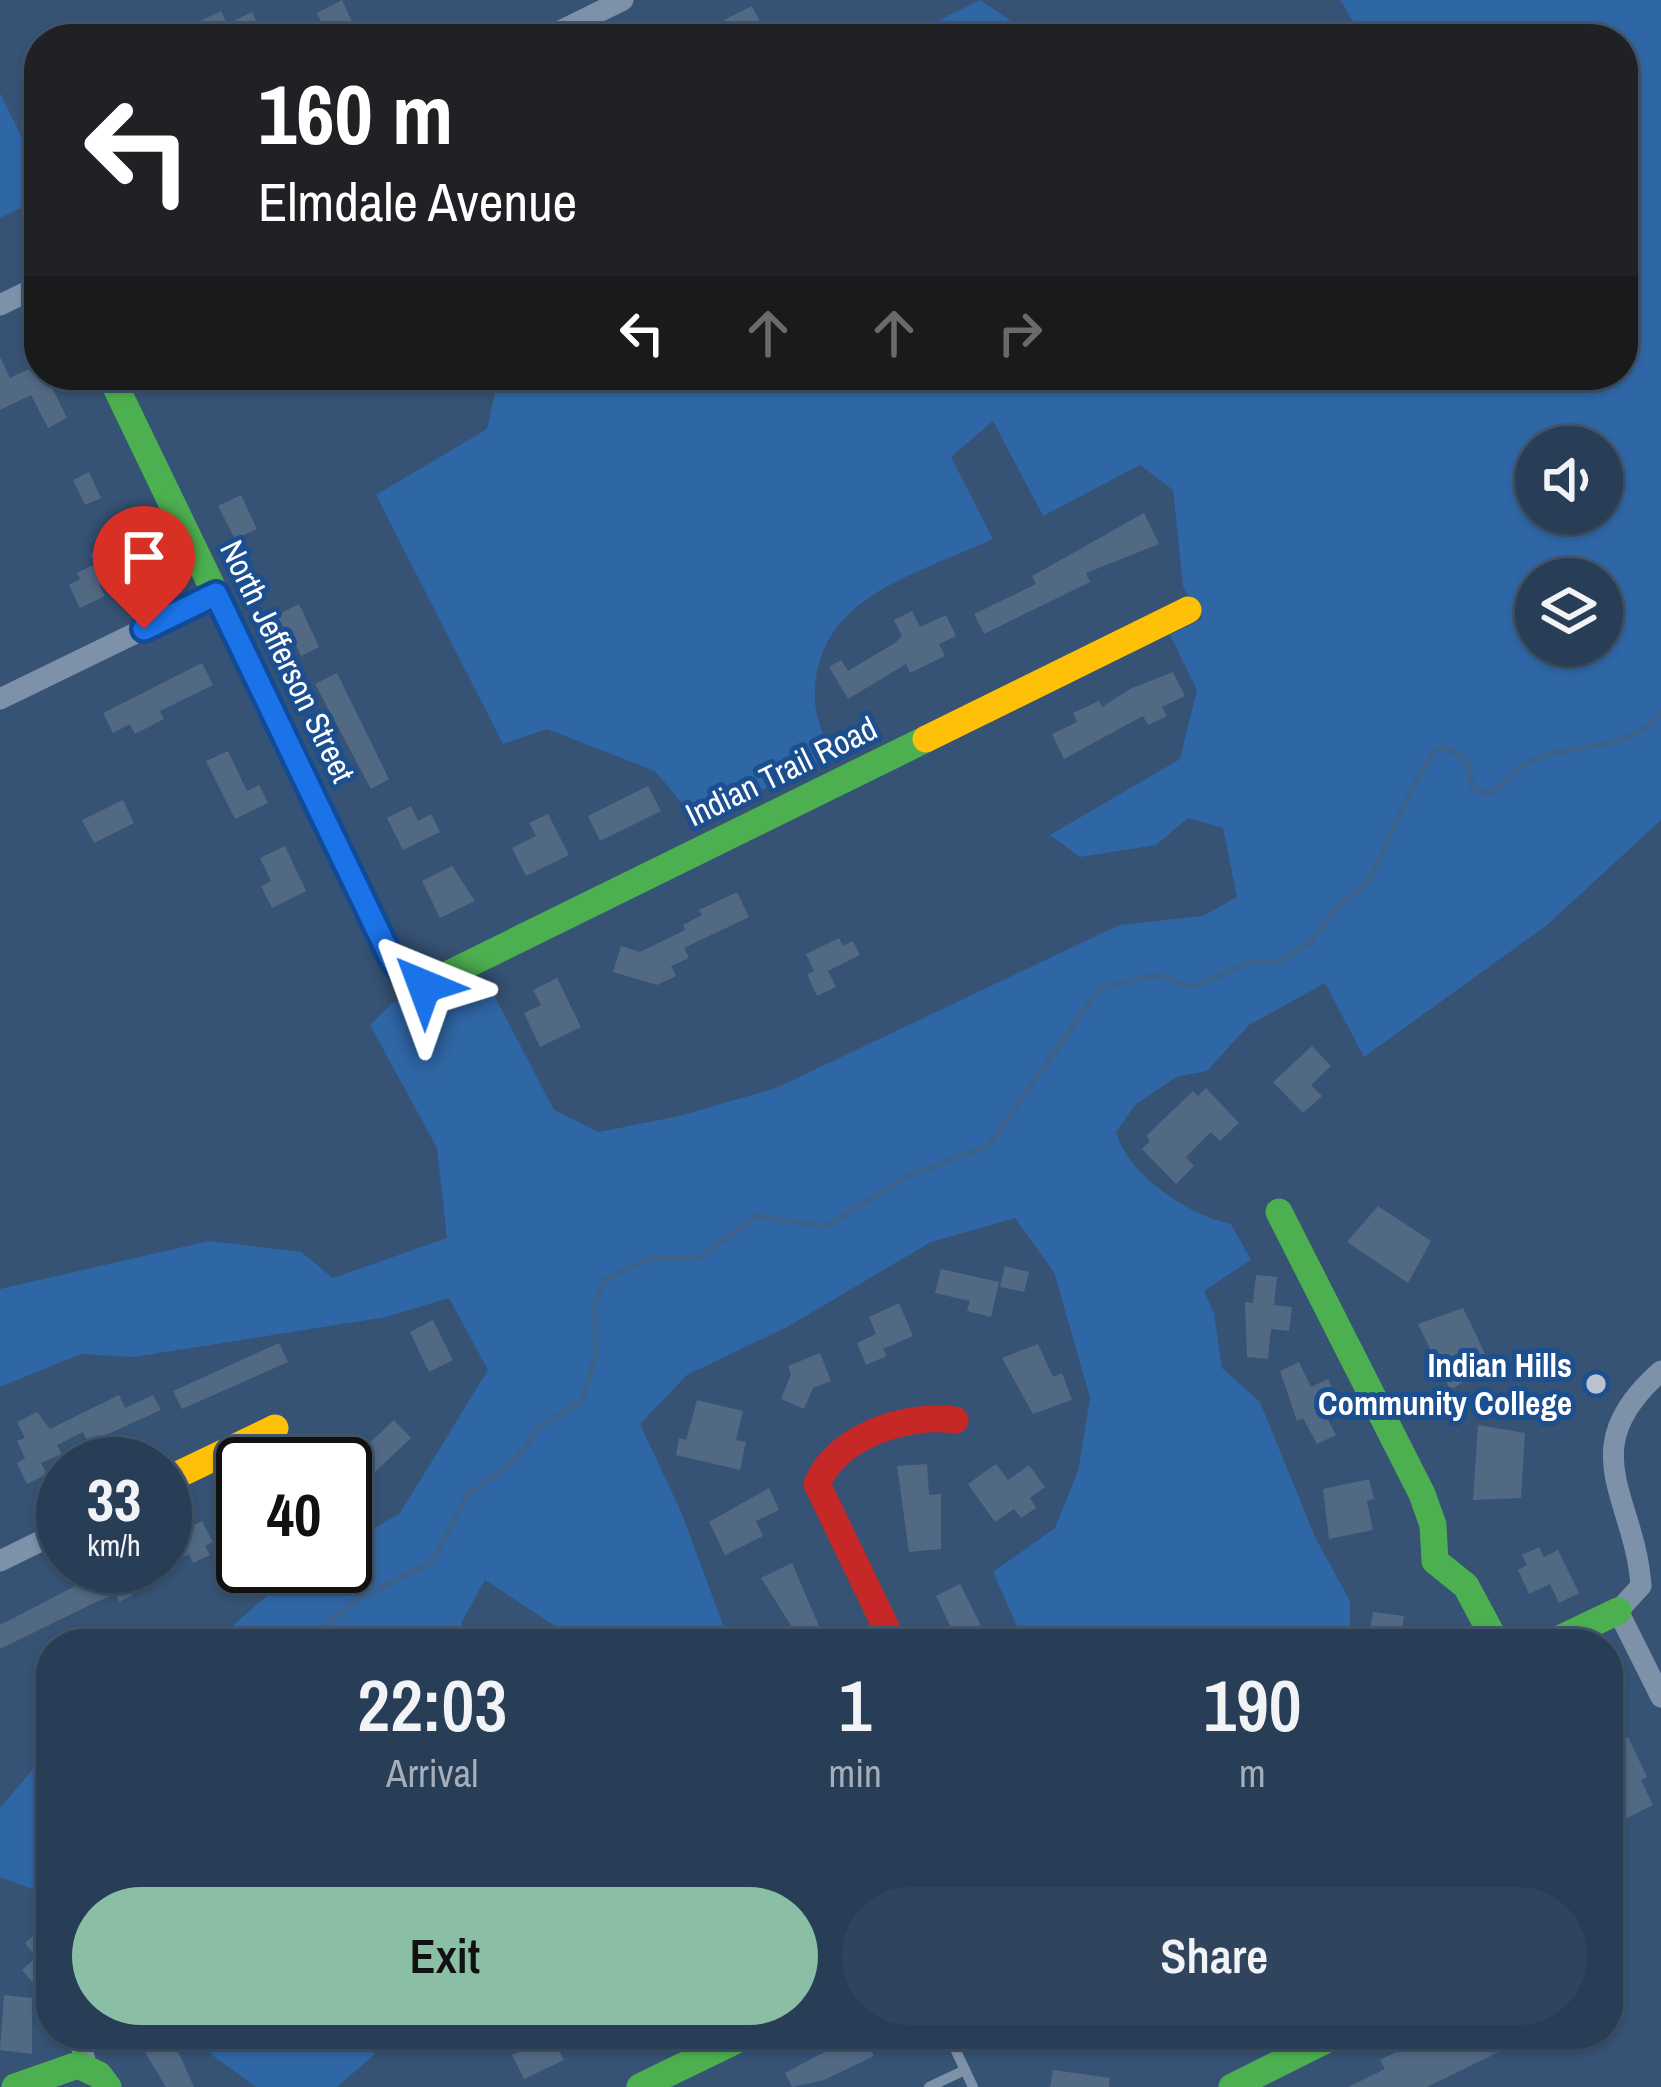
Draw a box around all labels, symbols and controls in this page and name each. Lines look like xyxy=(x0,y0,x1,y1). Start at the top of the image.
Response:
text: 160 m xyxy=(258,57,453,170)
icon: left xyxy=(60,72,216,228)
text: Elmdale Avenue xyxy=(258,165,577,238)
icon: left xyxy=(609,300,675,366)
icon: ahead xyxy=(735,300,801,366)
icon: ahead xyxy=(861,300,927,366)
icon: right xyxy=(987,300,1053,366)
map controls xyxy=(1515,426,1623,666)
button: sound xyxy=(1515,426,1623,534)
pin xyxy=(93,506,195,629)
icon: arrive xyxy=(111,524,177,590)
street label: North Jefferson Street xyxy=(210,533,366,789)
button: layers xyxy=(1515,558,1623,666)
street label: Indian Trail Road xyxy=(678,706,884,836)
position arrow xyxy=(361,923,487,1049)
place label: Indian Hills Community College xyxy=(1318,1343,1572,1425)
marker: Indian Hills Community College xyxy=(1583,1371,1609,1397)
speed limit sign: 40 xyxy=(216,1437,372,1593)
text: 33 xyxy=(87,1459,141,1540)
text: km/h xyxy=(87,1525,141,1565)
text: 22:03 xyxy=(357,1656,507,1753)
text: 1 xyxy=(839,1656,872,1753)
text: 190 xyxy=(1203,1656,1302,1753)
text: Arrival xyxy=(386,1747,478,1799)
text: min xyxy=(829,1747,882,1799)
text: m xyxy=(1239,1747,1266,1799)
button: Exit xyxy=(72,1887,818,2025)
button: Share xyxy=(842,1887,1587,2025)

